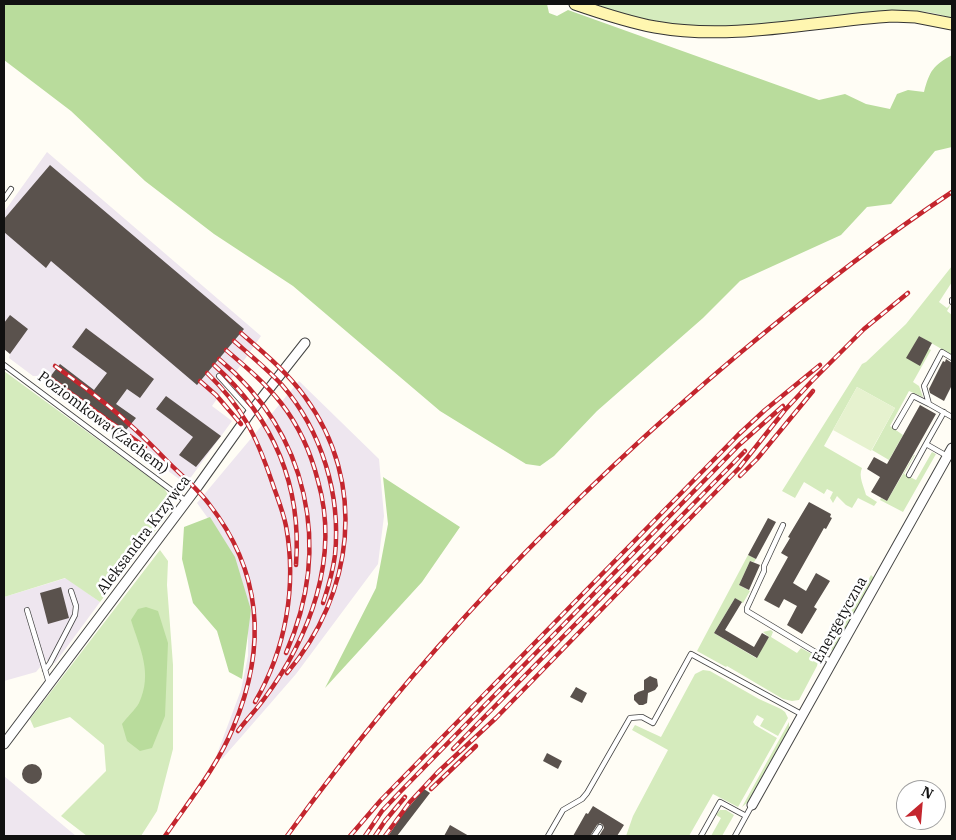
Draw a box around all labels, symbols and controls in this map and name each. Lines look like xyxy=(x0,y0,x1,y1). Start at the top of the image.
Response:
street label: Poziomkowa (Zachem) xyxy=(34,368,172,478)
street label: Aleksandra Krzywca xyxy=(93,472,195,598)
street label: Energetyczna xyxy=(809,574,871,666)
north arrow xyxy=(896,780,946,830)
text: N xyxy=(918,782,936,803)

